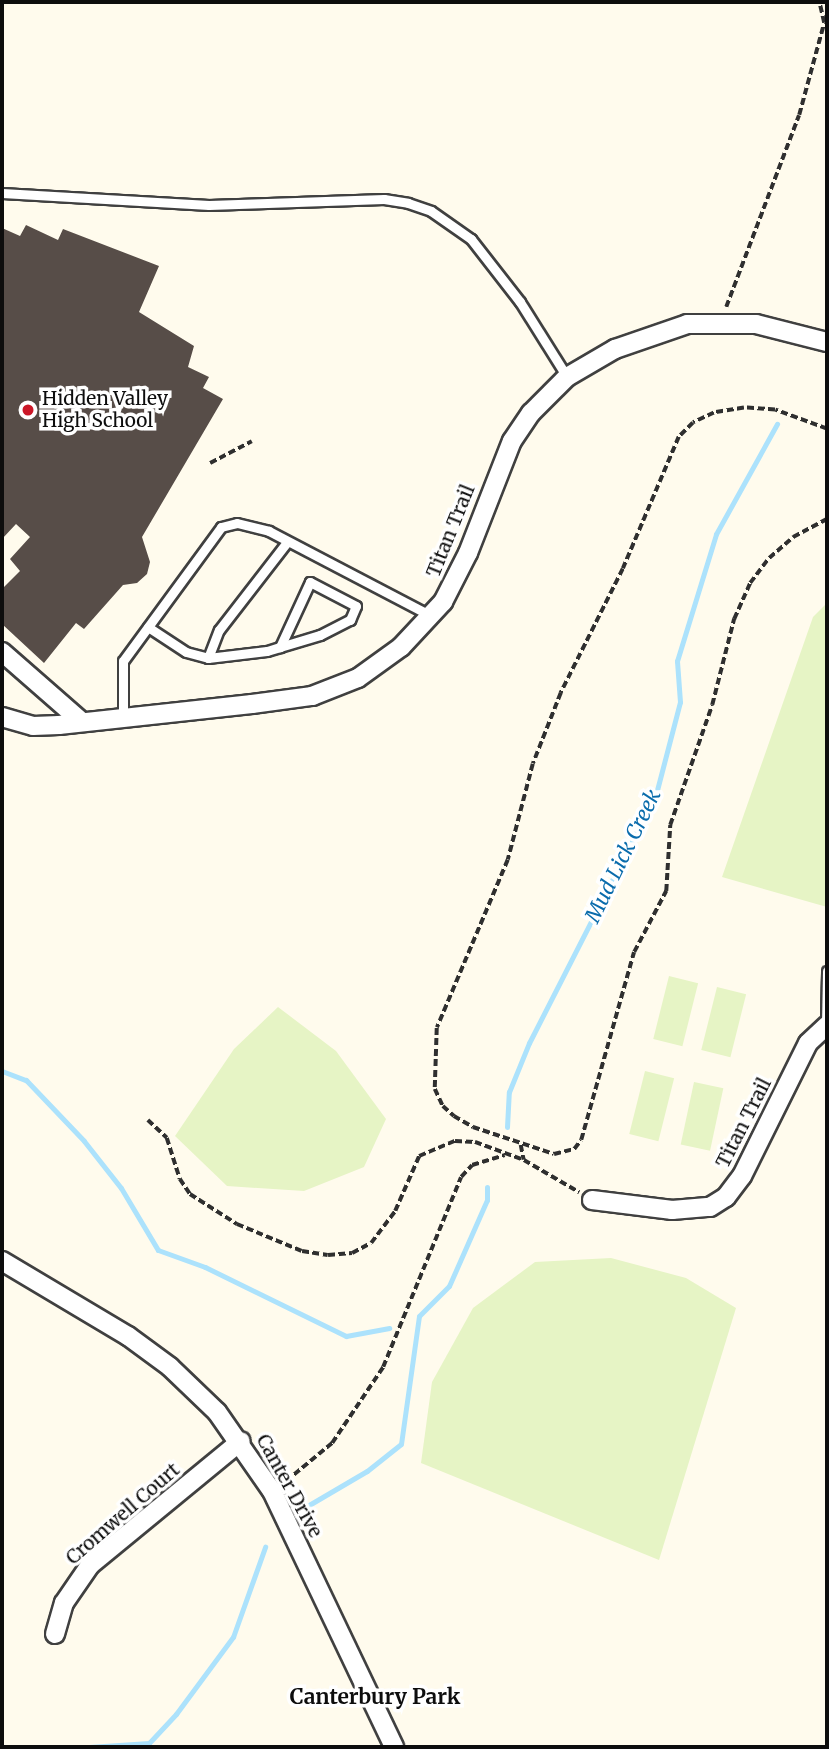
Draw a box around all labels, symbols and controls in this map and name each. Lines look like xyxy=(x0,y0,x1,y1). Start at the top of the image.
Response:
place label: Hidden Valley High School xyxy=(42,388,168,432)
marker: Hidden Valley High School xyxy=(20,402,36,418)
street label: Titan Trail xyxy=(422,481,480,581)
water label: Mud Lick Creek xyxy=(580,785,666,927)
street label: Titan Trail xyxy=(712,1074,776,1172)
street label: Canter Drive xyxy=(251,1430,327,1542)
street label: Cromwell Court xyxy=(62,1458,184,1570)
district label: Canterbury Park xyxy=(290,1684,460,1710)

